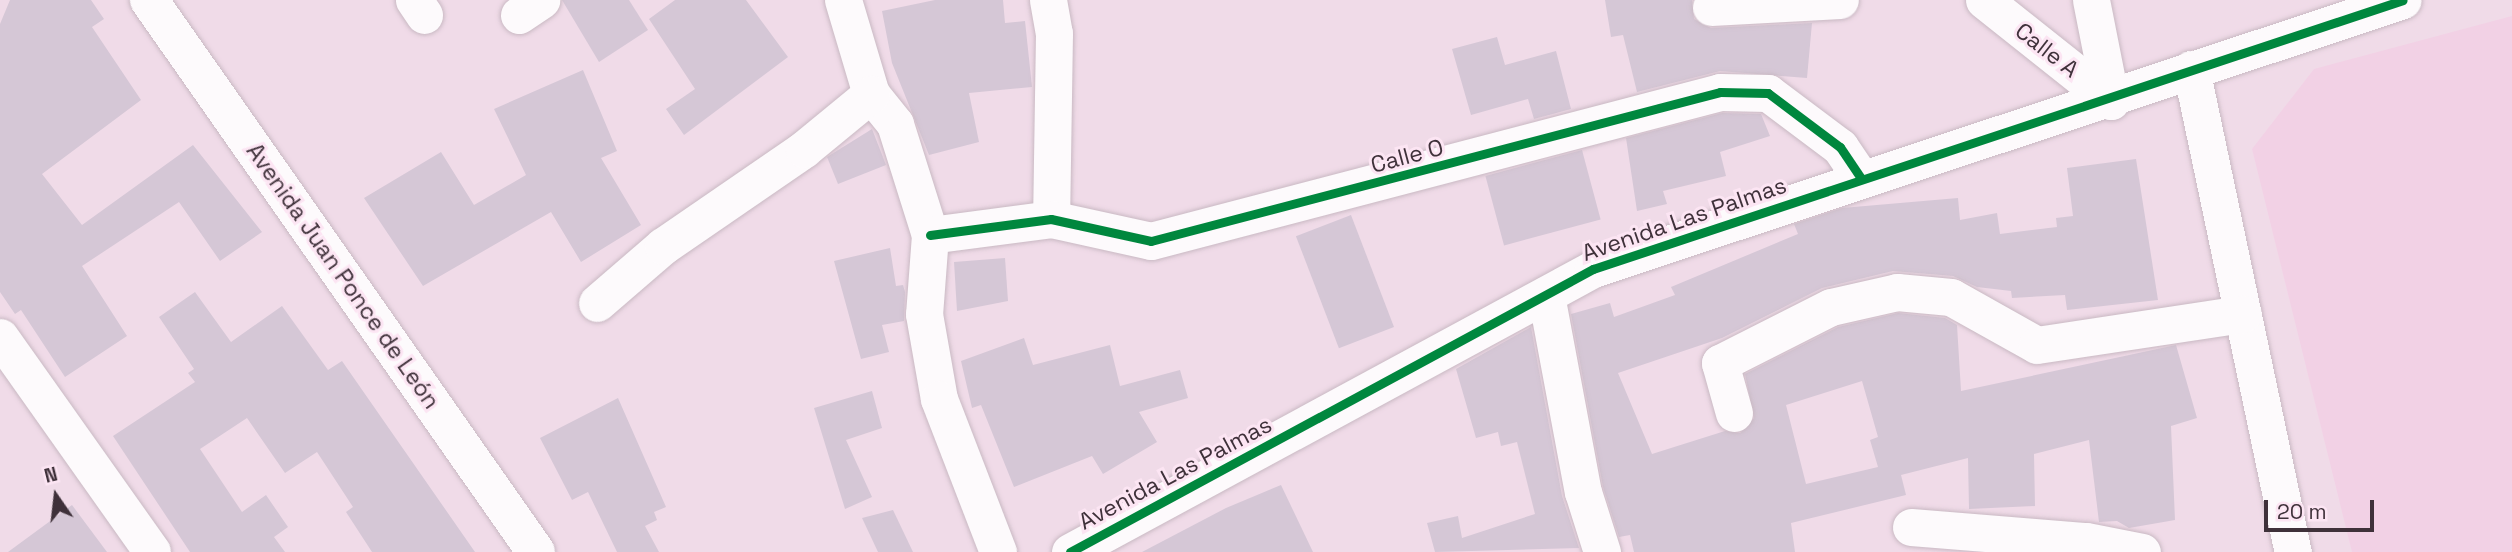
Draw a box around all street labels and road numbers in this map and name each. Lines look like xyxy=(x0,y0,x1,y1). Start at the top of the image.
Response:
street label: Calle A xyxy=(2010,17,2084,83)
street label: Calle O xyxy=(1368,133,1446,179)
street label: Avenida Juan Ponce de León xyxy=(241,138,445,414)
street label: Avenida Las Palmas xyxy=(1578,171,1790,267)
street label: Avenida Las Palmas xyxy=(1074,410,1276,536)

